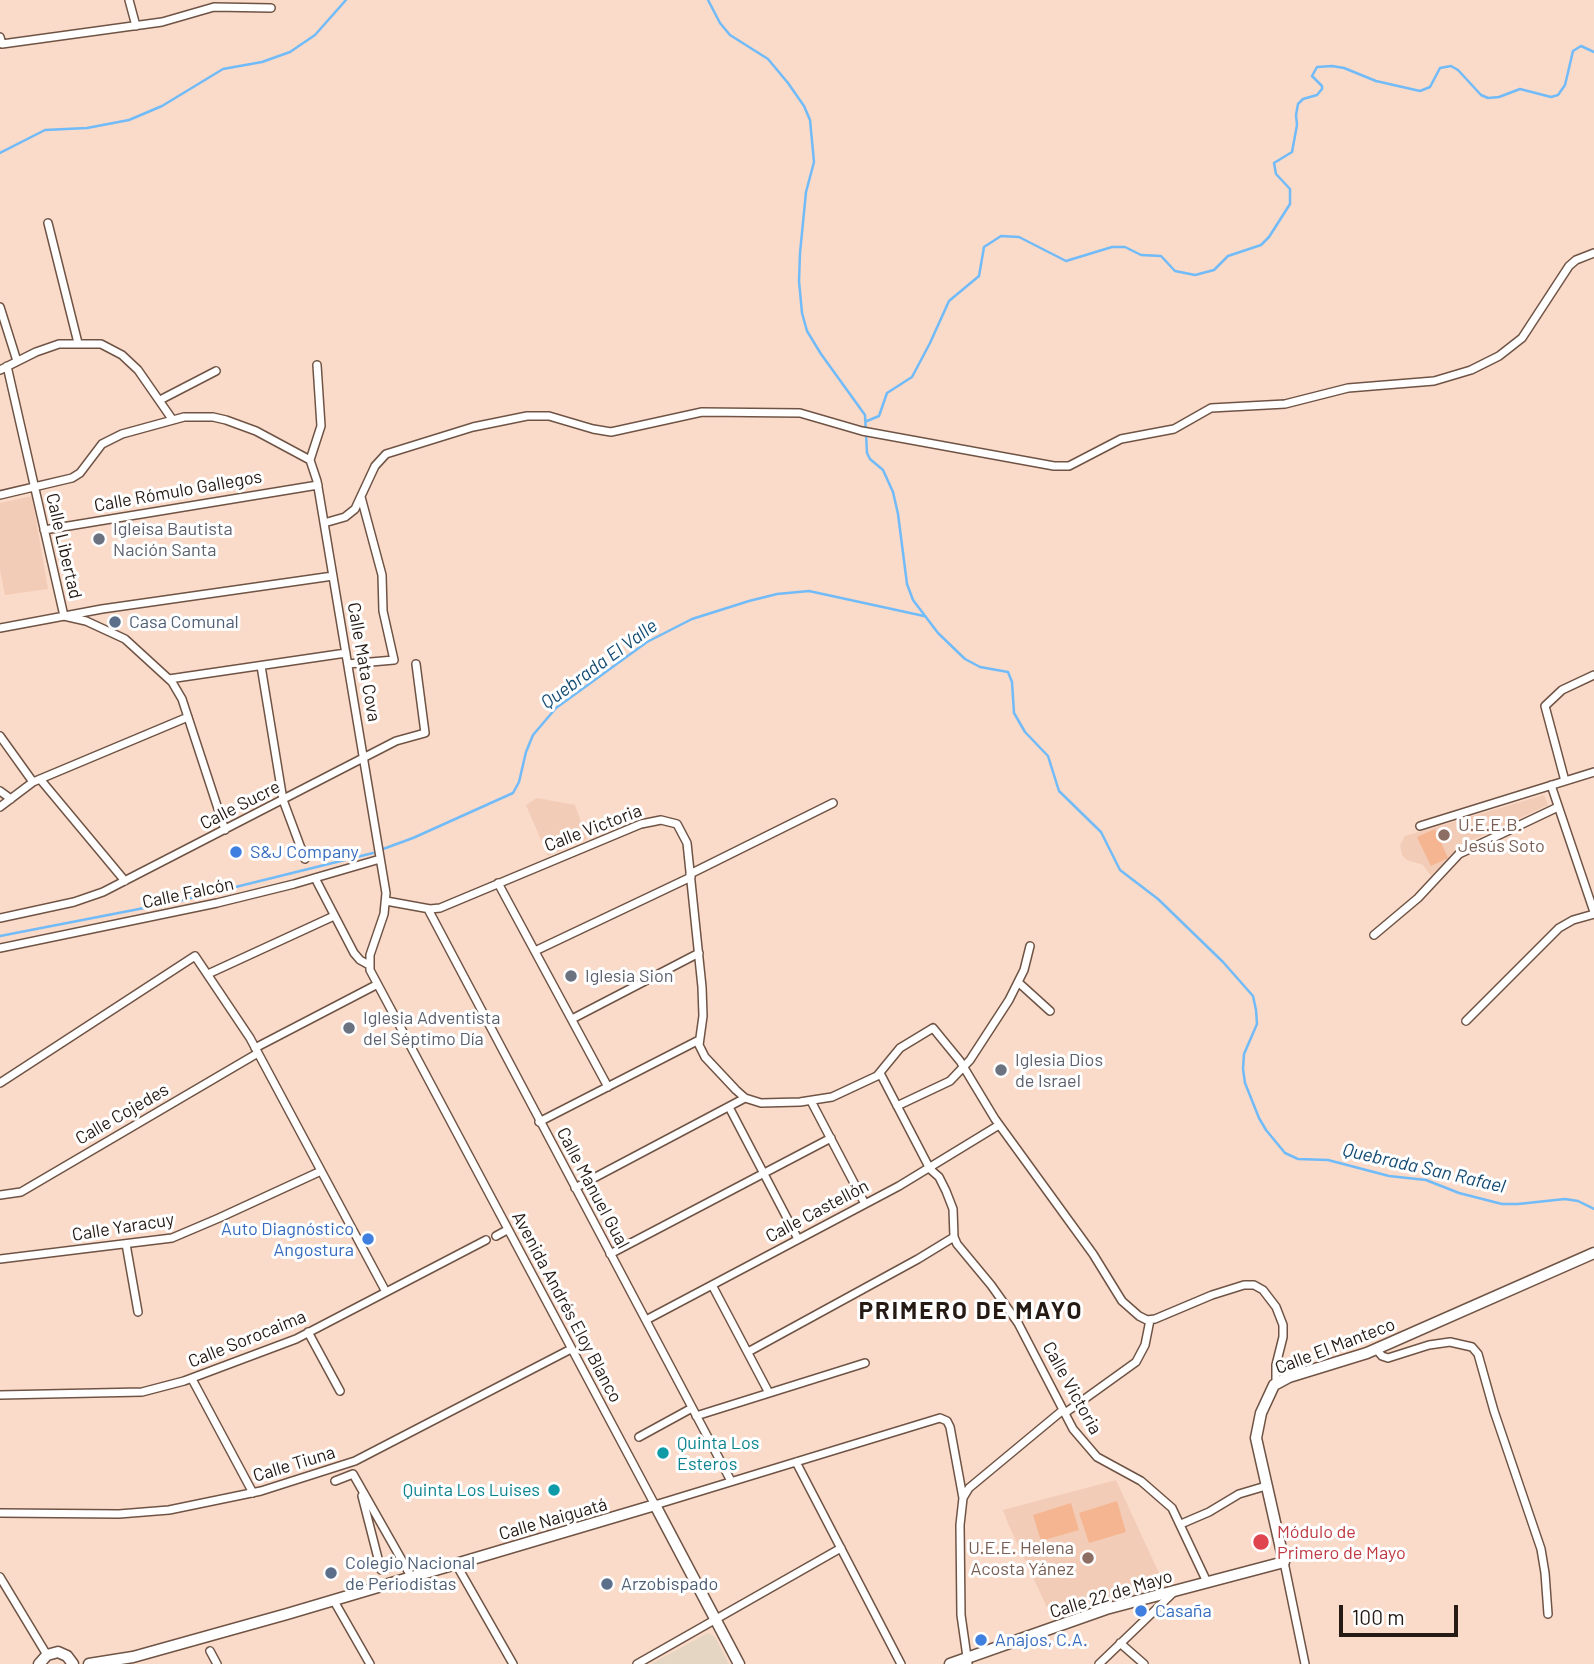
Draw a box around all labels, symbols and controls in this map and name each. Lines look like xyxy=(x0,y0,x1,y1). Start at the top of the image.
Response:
street label: Calle Rómulo Gallegos xyxy=(92,466,264,516)
street label: Calle Libertad xyxy=(41,491,87,601)
place label: Igleisa Bautista Nación Santa xyxy=(113,518,233,560)
marker: Igleisa Bautista Nación Santa xyxy=(91,531,107,547)
street label: Calle Mata Cova xyxy=(343,601,385,723)
place label: Casa Comunal xyxy=(129,611,239,633)
marker: Casa Comunal xyxy=(107,614,123,630)
water label: Quebrada El Valle xyxy=(536,614,662,714)
street label: Calle Sucre xyxy=(196,776,284,834)
street label: Calle Victoria xyxy=(541,800,645,856)
place label: U.E.E.B. Jesús Soto xyxy=(1458,814,1545,856)
marker: U.E.E.B. Jesús Soto xyxy=(1436,827,1452,843)
place label: S&J Company xyxy=(250,841,359,863)
marker: S&J Company xyxy=(228,844,244,860)
street label: Calle Falcón xyxy=(140,873,236,913)
place label: Iglesia Sion xyxy=(585,965,674,987)
marker: Iglesia Sion xyxy=(563,968,579,984)
place label: Iglesia Adventista del Séptimo Día xyxy=(363,1007,501,1050)
marker: Iglesia Adventista del Séptimo Día xyxy=(341,1020,357,1036)
place label: Iglesia Dios de Israel xyxy=(1015,1049,1103,1092)
marker: Iglesia Dios de Israel xyxy=(993,1062,1009,1078)
street label: Calle Cojedes xyxy=(72,1079,172,1149)
street label: Calle Manuel Gual xyxy=(552,1124,634,1252)
water label: Quebrada San Rafael xyxy=(1340,1138,1508,1198)
street label: Calle Castellón xyxy=(762,1175,872,1247)
street label: Calle Yaracuy xyxy=(70,1208,176,1246)
street label: Avenida Andrés Eloy Blanco xyxy=(507,1208,627,1406)
place label: Auto Diagnóstico Angostura xyxy=(221,1218,354,1260)
marker: Auto Diagnóstico Angostura xyxy=(360,1231,376,1247)
district label: PRIMERO DE MAYO xyxy=(861,1297,1081,1325)
street label: Calle Sorocaima xyxy=(185,1306,309,1372)
street label: Calle El Manteco xyxy=(1272,1313,1398,1379)
street label: Calle Victoria xyxy=(1038,1338,1106,1438)
place label: Quinta Los Esteros xyxy=(677,1432,759,1474)
street label: Calle Tiuna xyxy=(250,1441,338,1487)
marker: Quinta Los Esteros xyxy=(655,1445,671,1461)
place label: Quinta Los Luises xyxy=(403,1479,540,1501)
marker: Quinta Los Luises xyxy=(546,1482,562,1498)
street label: Calle Naiguatá xyxy=(496,1493,610,1545)
place label: Módulo de Primero de Mayo xyxy=(1277,1521,1406,1564)
marker: Módulo de Primero de Mayo xyxy=(1251,1532,1271,1552)
place label: U.E.E. Helena Acosta Yánez xyxy=(968,1537,1074,1580)
marker: U.E.E. Helena Acosta Yánez xyxy=(1080,1550,1096,1566)
place label: Colegio Nacional de Periodistas xyxy=(345,1552,475,1594)
marker: Colegio Nacional de Periodistas xyxy=(323,1565,339,1581)
street label: Calle 22 de Mayo xyxy=(1047,1565,1175,1623)
place label: Arzobispado xyxy=(621,1573,718,1595)
marker: Arzobispado xyxy=(599,1576,615,1592)
scale bar xyxy=(1342,1590,1461,1634)
place label: Casaña xyxy=(1155,1600,1212,1622)
marker: Casaña xyxy=(1133,1603,1149,1619)
text: 100 m xyxy=(1352,1604,1405,1629)
place label: Anajos, C.A. xyxy=(995,1629,1088,1651)
marker: Anajos, C.A. xyxy=(973,1632,989,1648)

